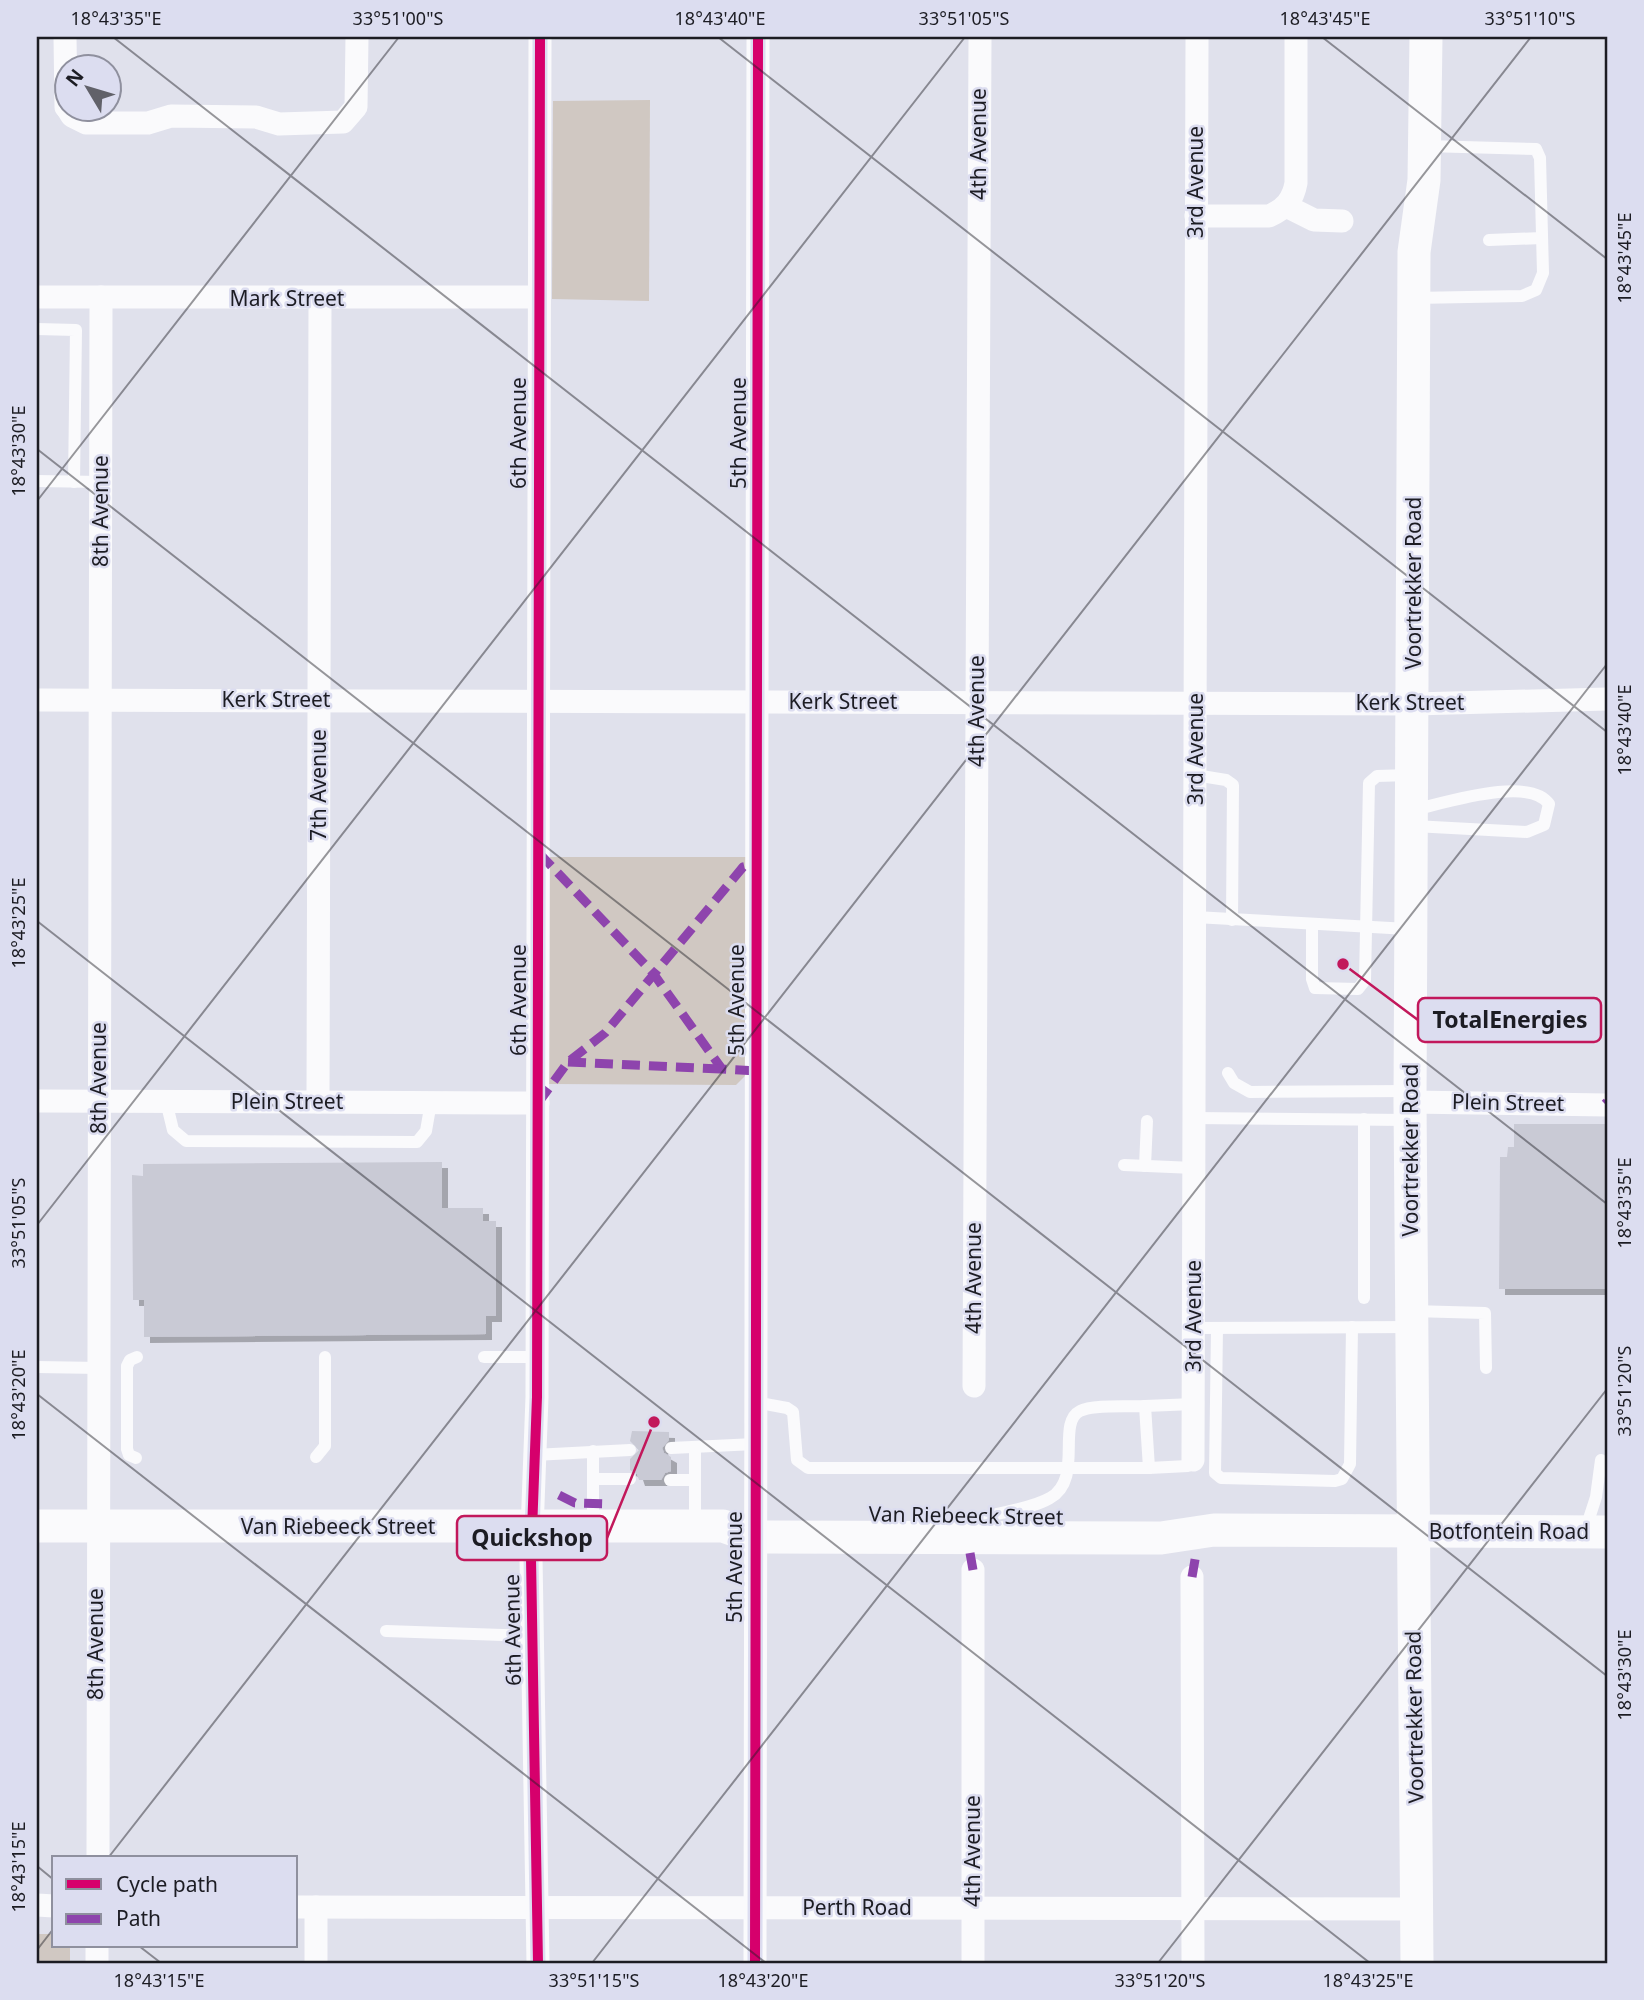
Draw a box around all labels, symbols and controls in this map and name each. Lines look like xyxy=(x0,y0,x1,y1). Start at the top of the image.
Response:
text: 18°43'35"E xyxy=(71,6,161,30)
text: 33°51'00"S xyxy=(353,6,443,30)
text: 18°43'40"E xyxy=(675,6,765,30)
text: 33°51'05"S xyxy=(919,6,1009,30)
text: 18°43'45"E xyxy=(1280,6,1370,30)
text: 33°51'10"S xyxy=(1485,6,1575,30)
north arrow xyxy=(52,52,122,122)
text: N xyxy=(60,63,90,92)
street label: 4th Avenue xyxy=(964,88,992,200)
street label: 3rd Avenue xyxy=(1181,126,1209,238)
text: 18°43'45"E xyxy=(1612,213,1636,303)
street label: Mark Street xyxy=(230,284,345,312)
street label: 6th Avenue xyxy=(504,377,532,489)
street label: 5th Avenue xyxy=(724,377,752,489)
text: 18°43'30"E xyxy=(6,406,30,496)
street label: 8th Avenue xyxy=(86,455,114,567)
street label: Voortrekker Road xyxy=(1399,497,1427,669)
street label: 4th Avenue xyxy=(962,655,990,767)
street label: Kerk Street xyxy=(222,685,331,713)
text: 18°43'40"E xyxy=(1612,685,1636,775)
street label: Kerk Street xyxy=(789,687,898,715)
street label: Kerk Street xyxy=(1356,688,1465,716)
street label: 3rd Avenue xyxy=(1181,693,1209,805)
street label: 7th Avenue xyxy=(304,729,332,841)
text: 18°43'25"E xyxy=(6,878,30,968)
street label: 6th Avenue xyxy=(504,944,532,1056)
street label: 5th Avenue xyxy=(722,944,750,1056)
callout: TotalEnergies xyxy=(1418,998,1601,1042)
text: TotalEnergies xyxy=(1433,1003,1587,1035)
street label: 8th Avenue xyxy=(84,1022,112,1134)
street label: Voortrekker Road xyxy=(1396,1064,1424,1236)
street label: Plein Street xyxy=(231,1087,344,1115)
street label: Plein Street xyxy=(1452,1087,1565,1117)
text: 18°43'35"E xyxy=(1612,1158,1636,1248)
text: 33°51'05"S xyxy=(6,1178,30,1268)
street label: 4th Avenue xyxy=(959,1222,987,1334)
street label: 3rd Avenue xyxy=(1179,1260,1207,1372)
text: 33°51'20"S xyxy=(1612,1346,1636,1436)
text: 18°43'20"E xyxy=(6,1350,30,1440)
street label: Van Riebeeck Street xyxy=(868,1499,1064,1531)
street label: 5th Avenue xyxy=(720,1511,748,1623)
street label: Van Riebeeck Street xyxy=(241,1512,436,1540)
callout: Quickshop xyxy=(457,1516,607,1560)
street label: Botfontein Road xyxy=(1429,1517,1589,1545)
text: Quickshop xyxy=(471,1521,593,1553)
street label: 6th Avenue xyxy=(497,1574,527,1686)
street label: 8th Avenue xyxy=(81,1588,109,1700)
street label: Voortrekker Road xyxy=(1398,1630,1430,1804)
text: 18°43'30"E xyxy=(1612,1630,1636,1720)
street label: 4th Avenue xyxy=(958,1795,986,1907)
text: 18°43'15"E xyxy=(6,1822,30,1912)
legend xyxy=(52,1856,298,1948)
text: Cycle path xyxy=(116,1870,218,1898)
street label: Perth Road xyxy=(802,1893,912,1921)
text: Path xyxy=(116,1904,161,1932)
text: 18°43'15"E xyxy=(114,1968,204,1992)
text: 33°51'15"S xyxy=(549,1968,639,1992)
text: 18°43'20"E xyxy=(718,1968,808,1992)
text: 33°51'20"S xyxy=(1115,1968,1205,1992)
text: 18°43'25"E xyxy=(1323,1968,1413,1992)

